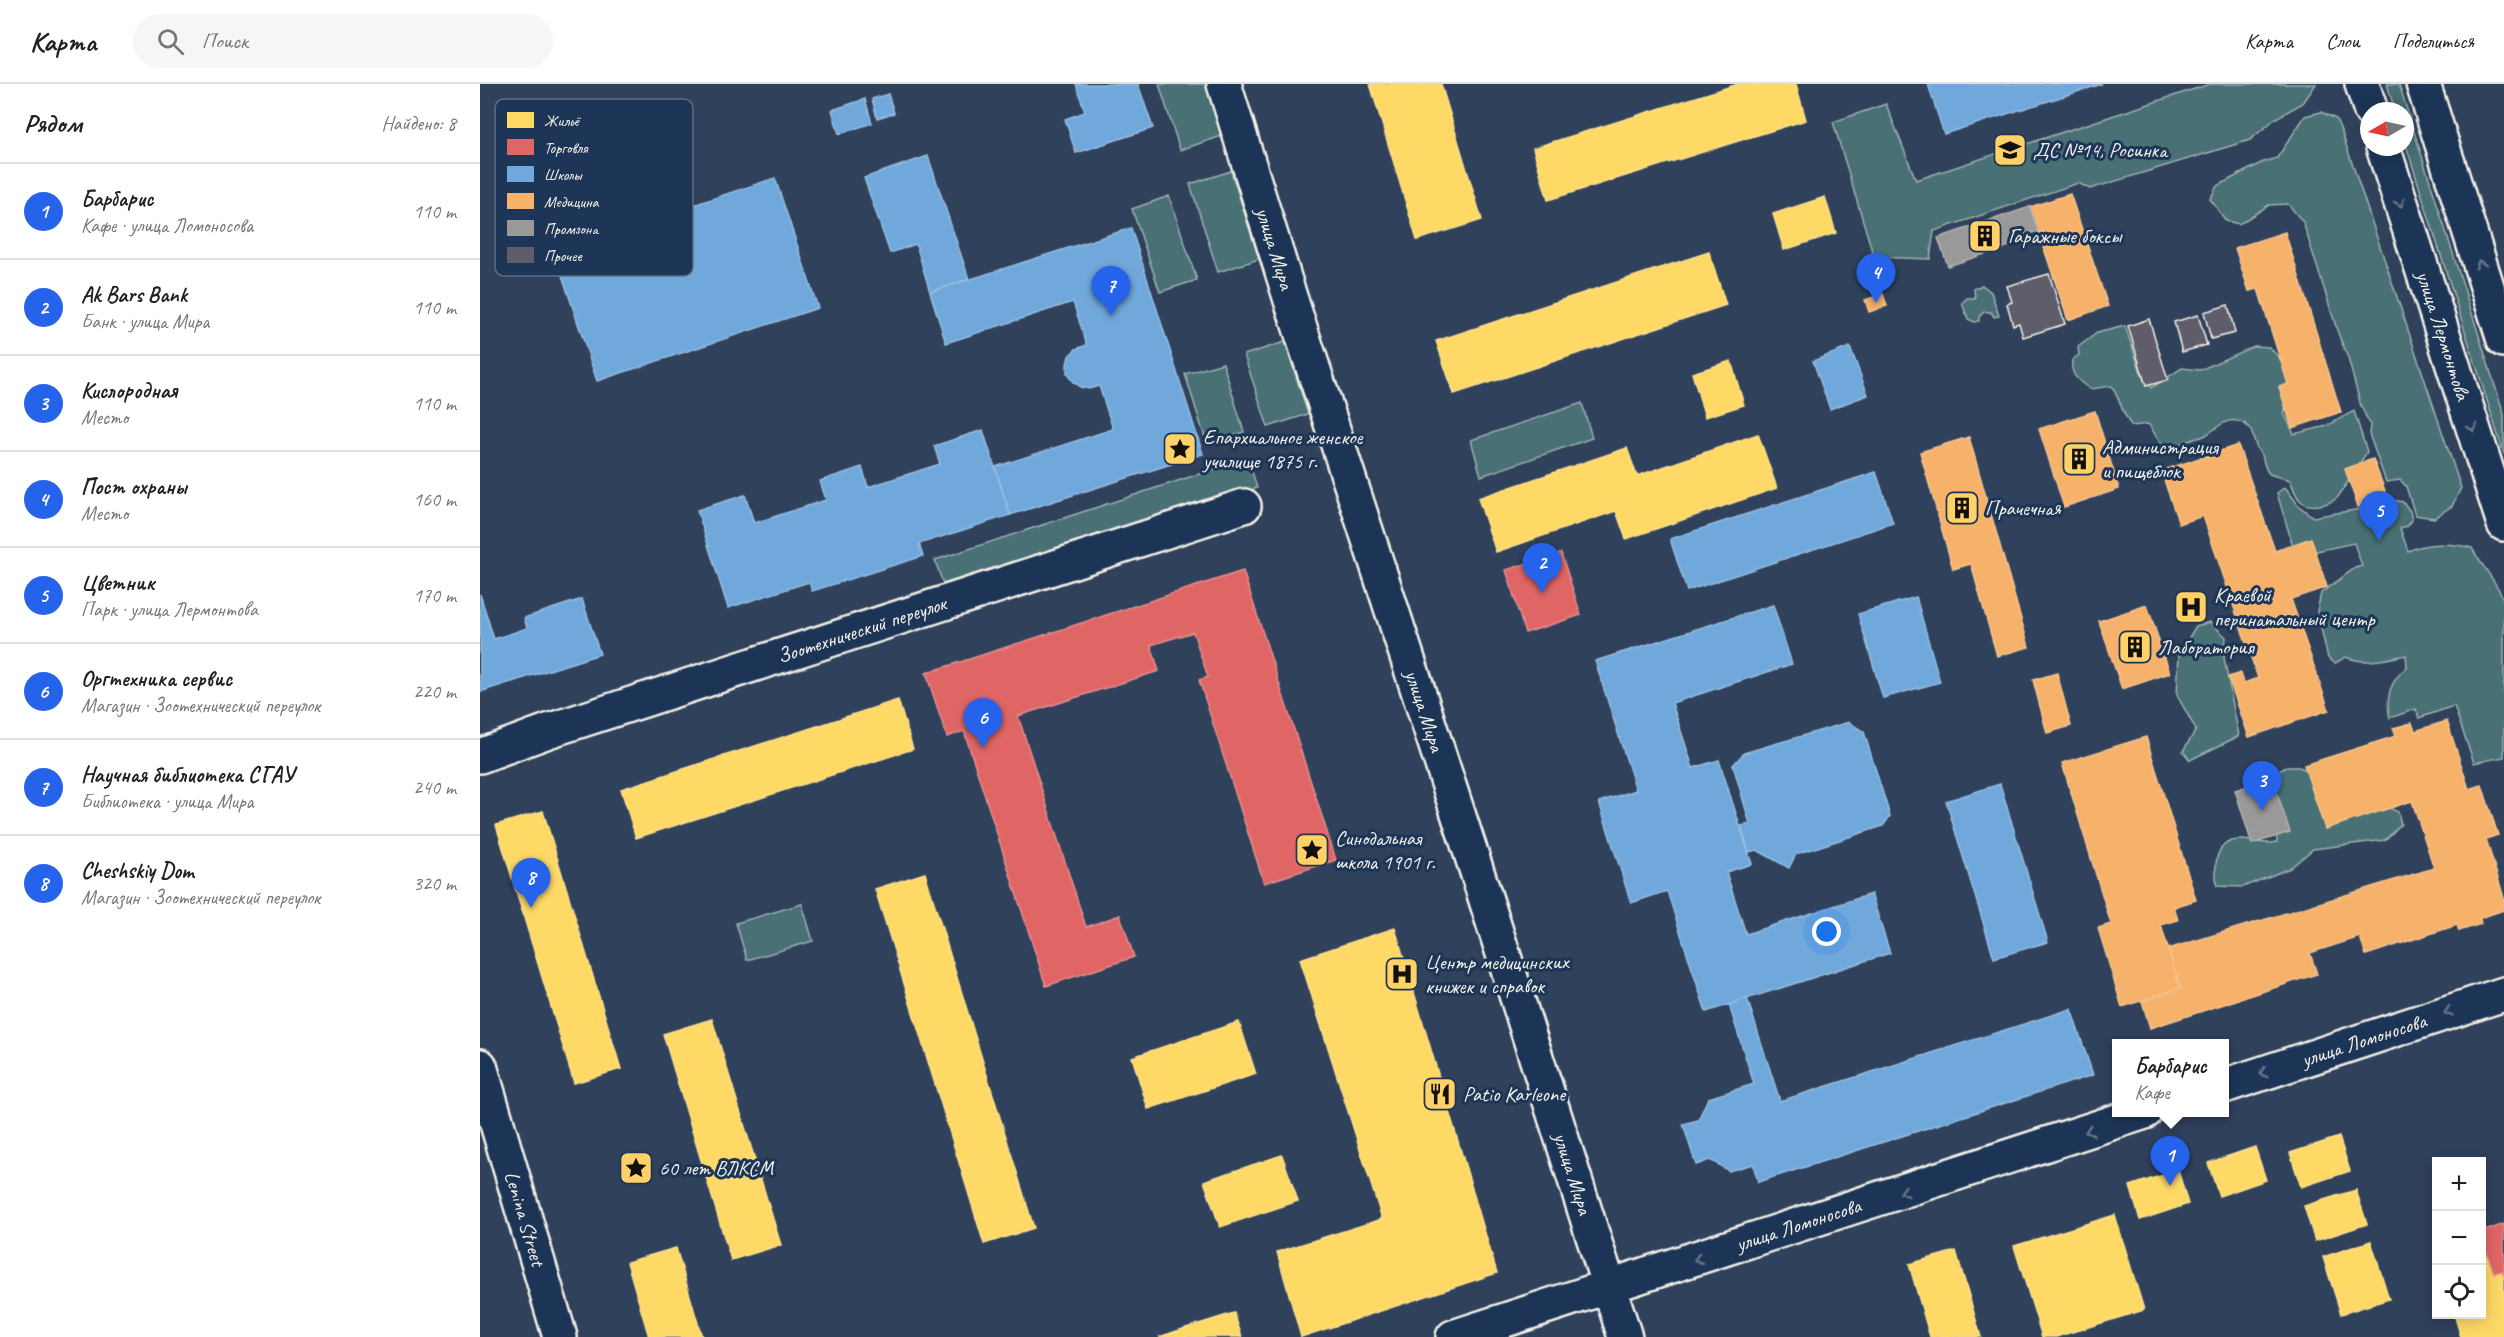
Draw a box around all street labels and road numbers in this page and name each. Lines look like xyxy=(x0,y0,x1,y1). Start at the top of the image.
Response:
street label: улица Мира xyxy=(1249,202,1300,294)
street label: улица Лермонтова xyxy=(2410,266,2477,405)
street label: Зоотехнический переулок xyxy=(774,590,951,669)
street label: улица Мира xyxy=(1399,665,1450,756)
street label: улица Ломоносова xyxy=(2296,1007,2431,1073)
street label: улица Мира xyxy=(1547,1127,1599,1219)
street label: Lenina Street xyxy=(499,1168,552,1271)
street label: улица Ломоносова xyxy=(1731,1192,1865,1258)

